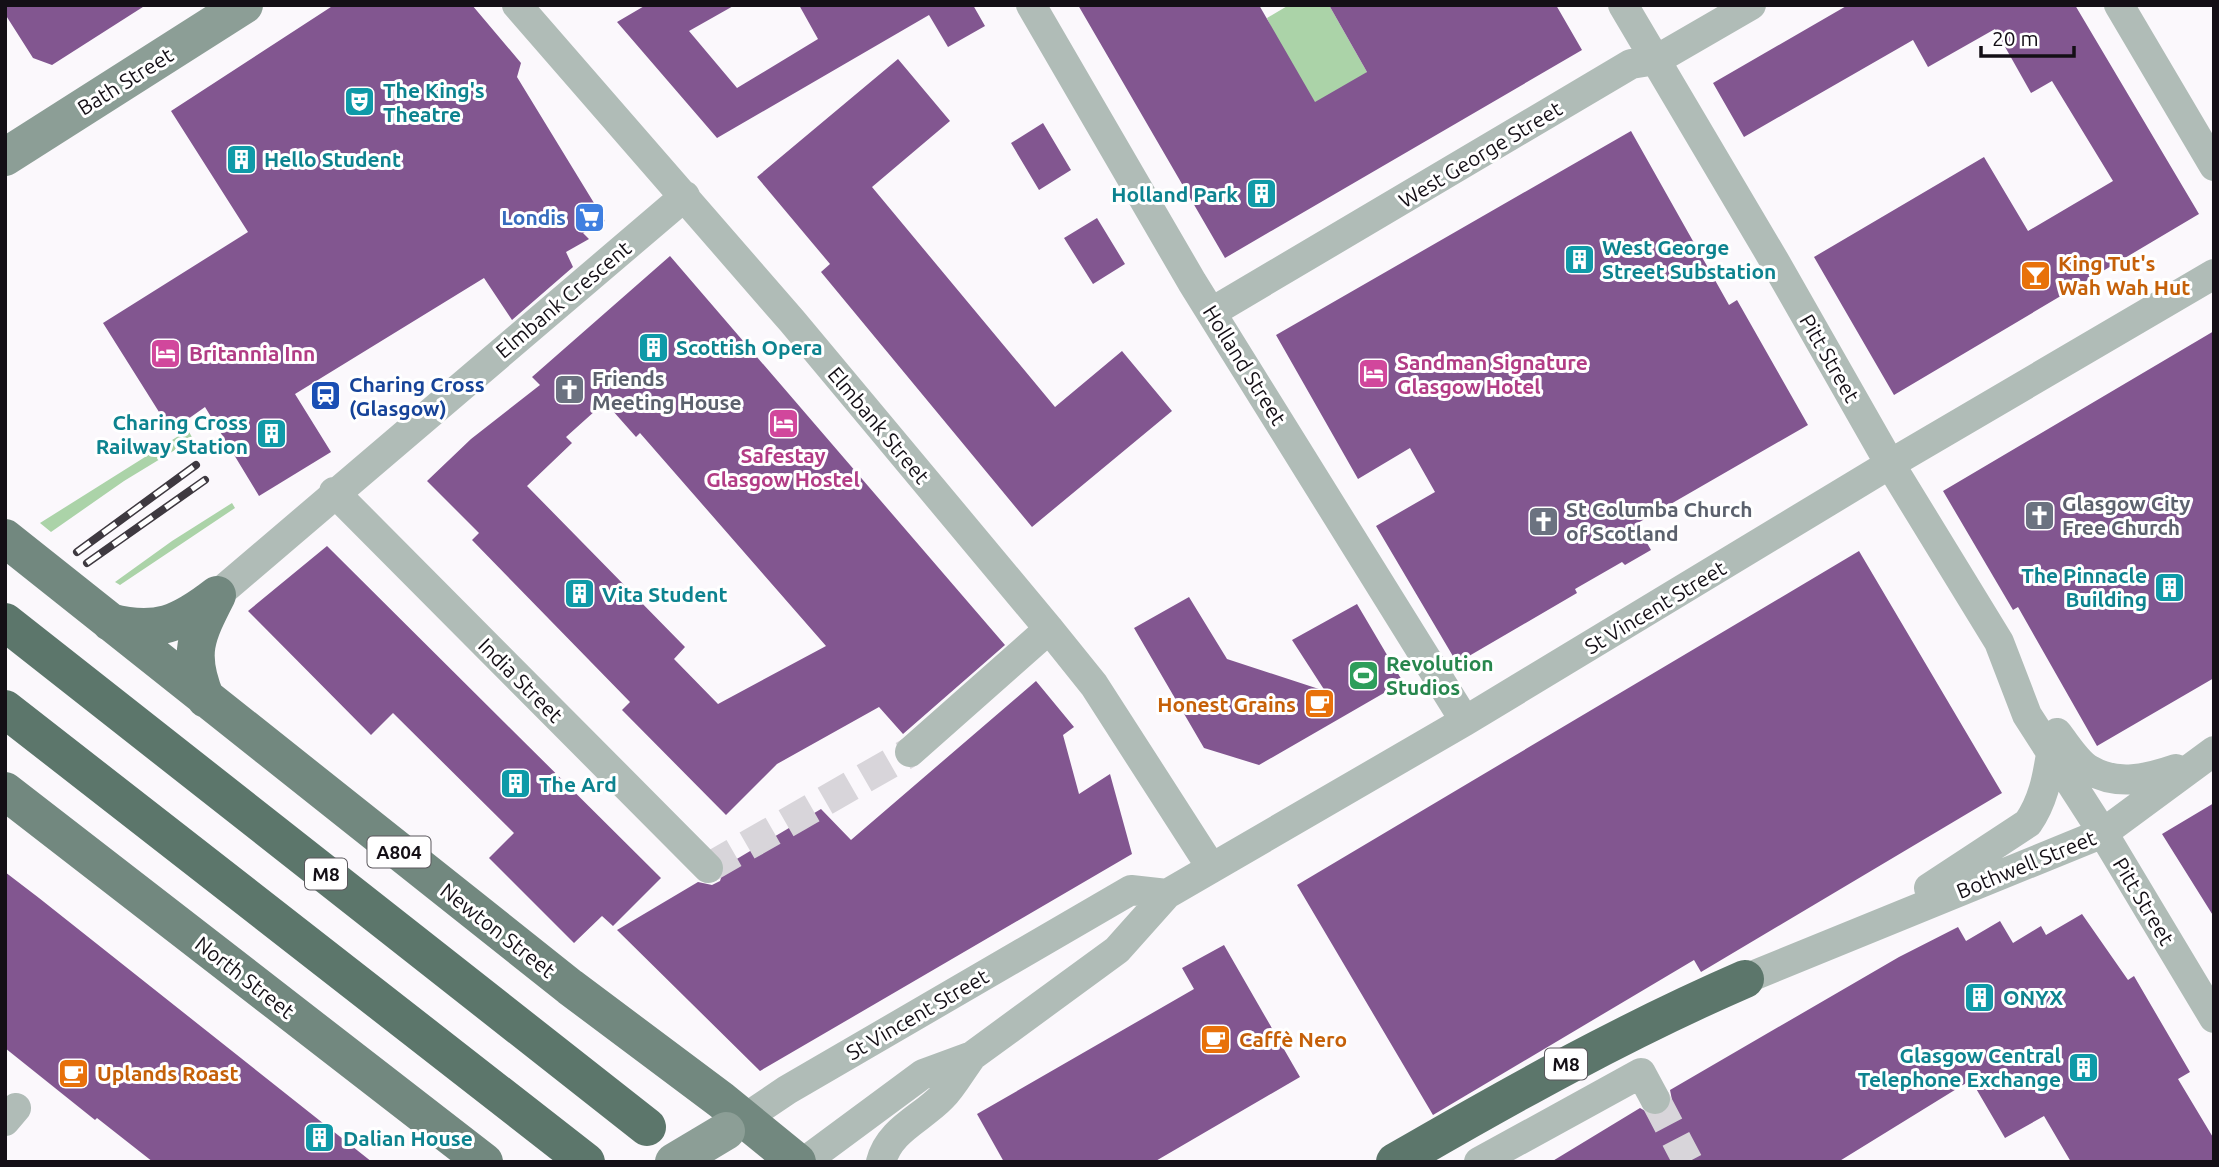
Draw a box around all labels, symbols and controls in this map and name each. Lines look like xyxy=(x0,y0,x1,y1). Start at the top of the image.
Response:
scale bar xyxy=(1981,14,2074,58)
text: 20 m xyxy=(1992,26,2039,50)
street label: Bath Street xyxy=(73,42,177,120)
place label: The King's Theatre xyxy=(383,78,485,126)
theatre icon: The King's Theatre xyxy=(343,85,377,119)
street label: West George Street xyxy=(1394,96,1566,212)
building icon: Hello Student xyxy=(224,142,258,176)
place label: Hello Student xyxy=(264,147,401,171)
building icon: Holland Park xyxy=(1244,177,1278,211)
place label: Holland Park xyxy=(1111,182,1238,206)
supermarket icon: Londis xyxy=(572,200,606,234)
place label: Londis xyxy=(501,205,566,229)
place label: West George Street Substation xyxy=(1602,235,1776,283)
street label: Elmbank Crescent xyxy=(491,236,635,362)
building icon: West George Street Substation xyxy=(1562,242,1596,276)
place label: King Tut's Wah Wah Hut xyxy=(2058,251,2190,299)
bar icon: King Tut's Wah Wah Hut xyxy=(2018,258,2052,292)
street label: Holland Street xyxy=(1199,301,1291,429)
street label: Pitt Street xyxy=(1795,310,1865,406)
building icon: Scottish Opera xyxy=(636,330,670,364)
place label: Scottish Opera xyxy=(676,335,823,359)
hotel icon: Britannia Inn xyxy=(149,336,183,370)
place label: Britannia Inn xyxy=(189,341,315,365)
place label: Sandman Signature Glasgow Hotel xyxy=(1397,350,1588,398)
hotel icon: Sandman Signature Glasgow Hotel xyxy=(1357,357,1391,391)
street label: Elmbank Street xyxy=(823,362,935,488)
place label: Friends Meeting House xyxy=(592,366,742,414)
place label: Charing Cross (Glasgow) xyxy=(349,372,485,420)
church icon: Friends Meeting House xyxy=(552,373,586,407)
station icon: Charing Cross (Glasgow) xyxy=(309,379,343,413)
hotel icon: Safestay Glasgow Hostel xyxy=(766,406,800,440)
place label: Charing Cross Railway Station xyxy=(96,410,248,458)
building icon: Charing Cross Railway Station xyxy=(254,417,288,451)
place label: Safestay Glasgow Hostel xyxy=(706,443,860,491)
place label: Glasgow City Free Church xyxy=(2062,491,2190,539)
place label: St Columba Church of Scotland xyxy=(1566,497,1753,545)
church icon: Glasgow City Free Church xyxy=(2022,498,2056,532)
church icon: St Columba Church of Scotland xyxy=(1526,504,1560,538)
street label: St Vincent Street xyxy=(1580,555,1730,659)
place label: The Pinnacle Building xyxy=(2021,563,2147,611)
building icon: The Pinnacle Building xyxy=(2153,570,2187,604)
building icon: Vita Student xyxy=(562,577,596,611)
place label: Vita Student xyxy=(602,582,728,606)
street label: India Street xyxy=(474,633,568,727)
place label: Revolution Studios xyxy=(1386,651,1494,699)
sports icon: Revolution Studios xyxy=(1346,658,1380,692)
cafe icon: Honest Grains xyxy=(1302,687,1336,721)
place label: Honest Grains xyxy=(1157,692,1296,716)
building icon: The Ard xyxy=(499,767,533,801)
place label: The Ard xyxy=(539,772,617,796)
street label: Bothwell Street xyxy=(1953,825,2099,903)
road number: A804 xyxy=(368,836,430,867)
street label: Pitt Street xyxy=(2109,853,2179,949)
road number: M8 xyxy=(305,859,347,890)
street label: Newton Street xyxy=(436,878,560,982)
street label: North Street xyxy=(191,931,299,1023)
street label: St Vincent Street xyxy=(842,964,992,1064)
building icon: ONYX xyxy=(1963,980,1997,1014)
place label: ONYX xyxy=(2003,985,2063,1009)
cafe icon: Caffè Nero xyxy=(1199,1022,1233,1056)
place label: Caffè Nero xyxy=(1239,1027,1347,1051)
place label: Glasgow Central Telephone Exchange xyxy=(1858,1043,2061,1091)
road number: M8 xyxy=(1545,1048,1587,1080)
building icon: Glasgow Central Telephone Exchange xyxy=(2067,1050,2101,1084)
cafe icon: Uplands Roast xyxy=(57,1056,91,1090)
place label: Uplands Roast xyxy=(97,1061,238,1085)
building icon: Dalian House xyxy=(303,1121,337,1155)
place label: Dalian House xyxy=(343,1126,473,1150)

